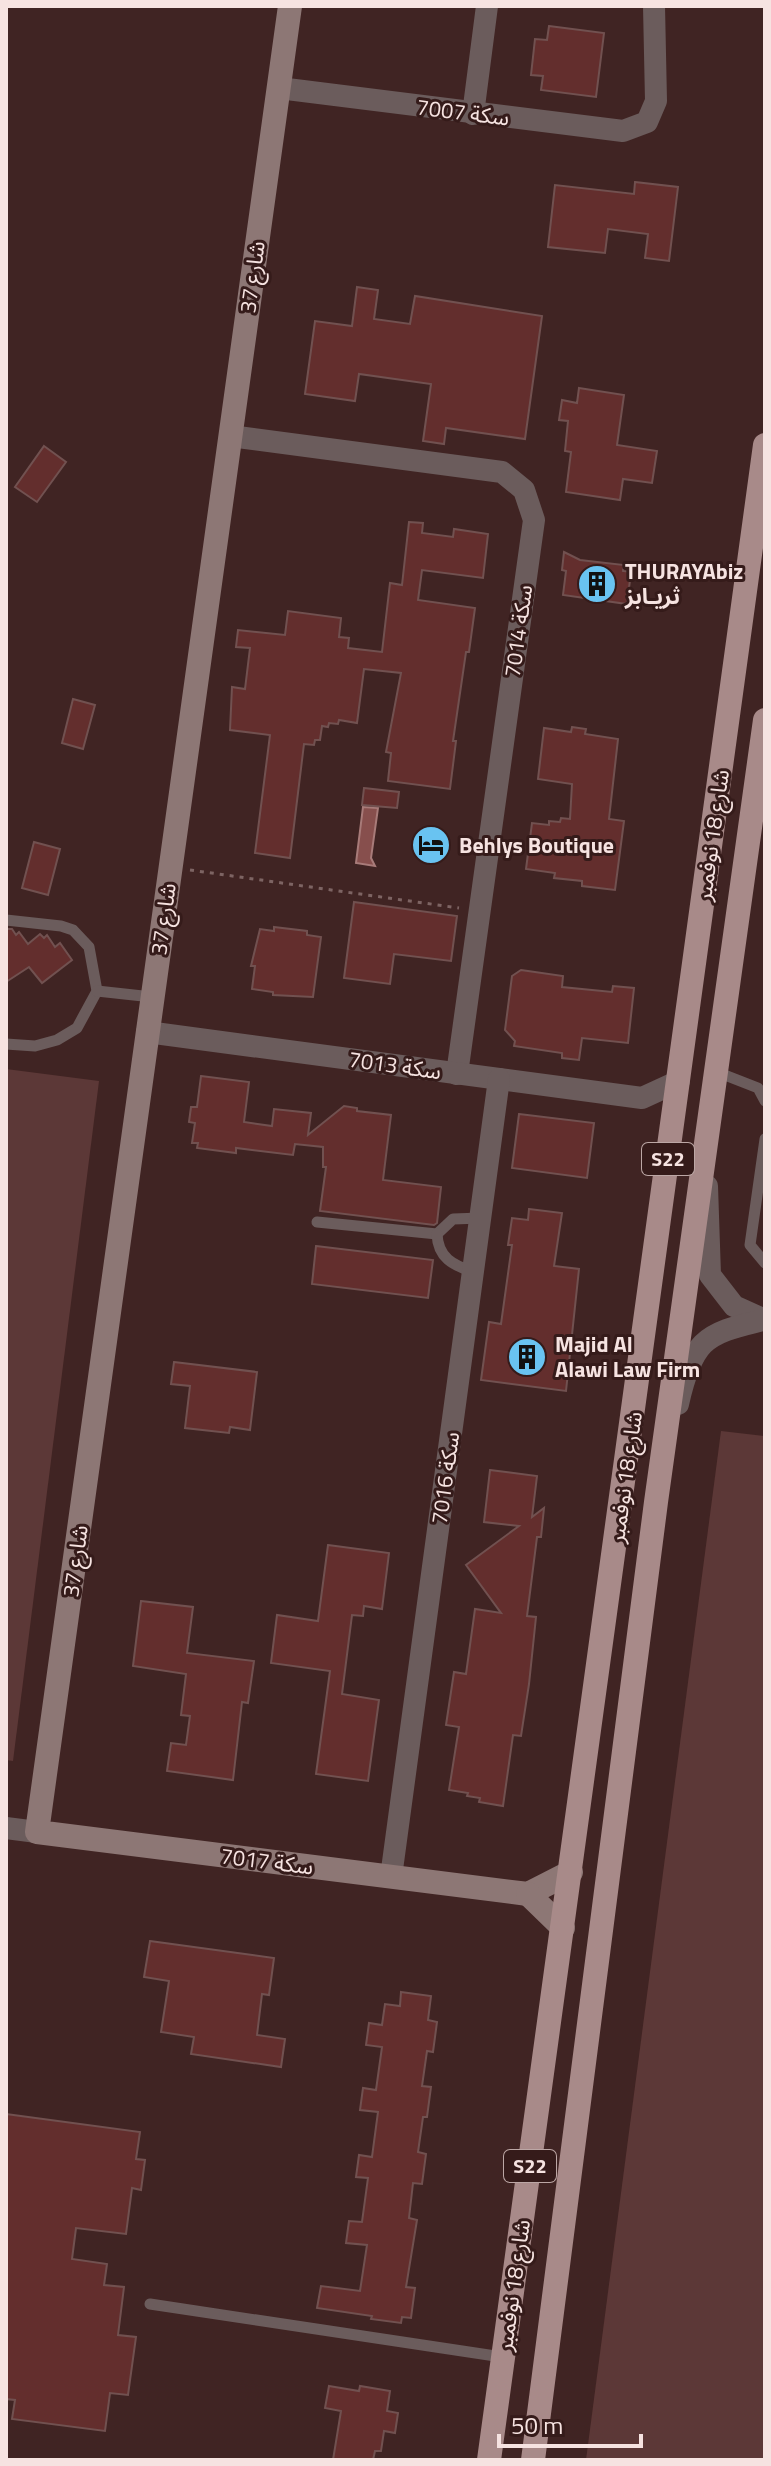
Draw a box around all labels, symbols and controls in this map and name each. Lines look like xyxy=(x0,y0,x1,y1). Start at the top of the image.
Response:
street label: سكة 7007 xyxy=(415,89,511,135)
street label: شارع 37 xyxy=(230,239,274,315)
place label: THURAYAbiz ثريـابز xyxy=(624,554,743,613)
building icon: THURAYAbiz ثريـابز xyxy=(576,563,618,605)
street label: سكة 7014 xyxy=(495,582,541,680)
street label: شارع 18 نوفمبر xyxy=(686,767,738,904)
hotel icon: Behlys Boutique xyxy=(410,824,452,866)
place label: Behlys Boutique xyxy=(459,828,614,862)
street label: شارع 37 xyxy=(141,881,185,957)
street label: سكة 7013 xyxy=(346,1042,444,1088)
road number: S22 xyxy=(642,1143,694,1175)
place label: Majid Al Alawi Law Firm xyxy=(555,1327,700,1386)
building icon: Majid Al Alawi Law Firm xyxy=(506,1336,548,1378)
street label: شارع 18 نوفمبر xyxy=(599,1409,651,1546)
street label: سكة 7016 xyxy=(422,1429,468,1527)
street label: شارع 37 xyxy=(53,1523,97,1599)
street label: سكة 7017 xyxy=(219,1838,315,1884)
road number: S22 xyxy=(504,2150,556,2182)
street label: شارع 18 نوفمبر xyxy=(487,2217,539,2354)
scale bar xyxy=(499,2398,641,2448)
text: 50 m xyxy=(511,2407,563,2443)

